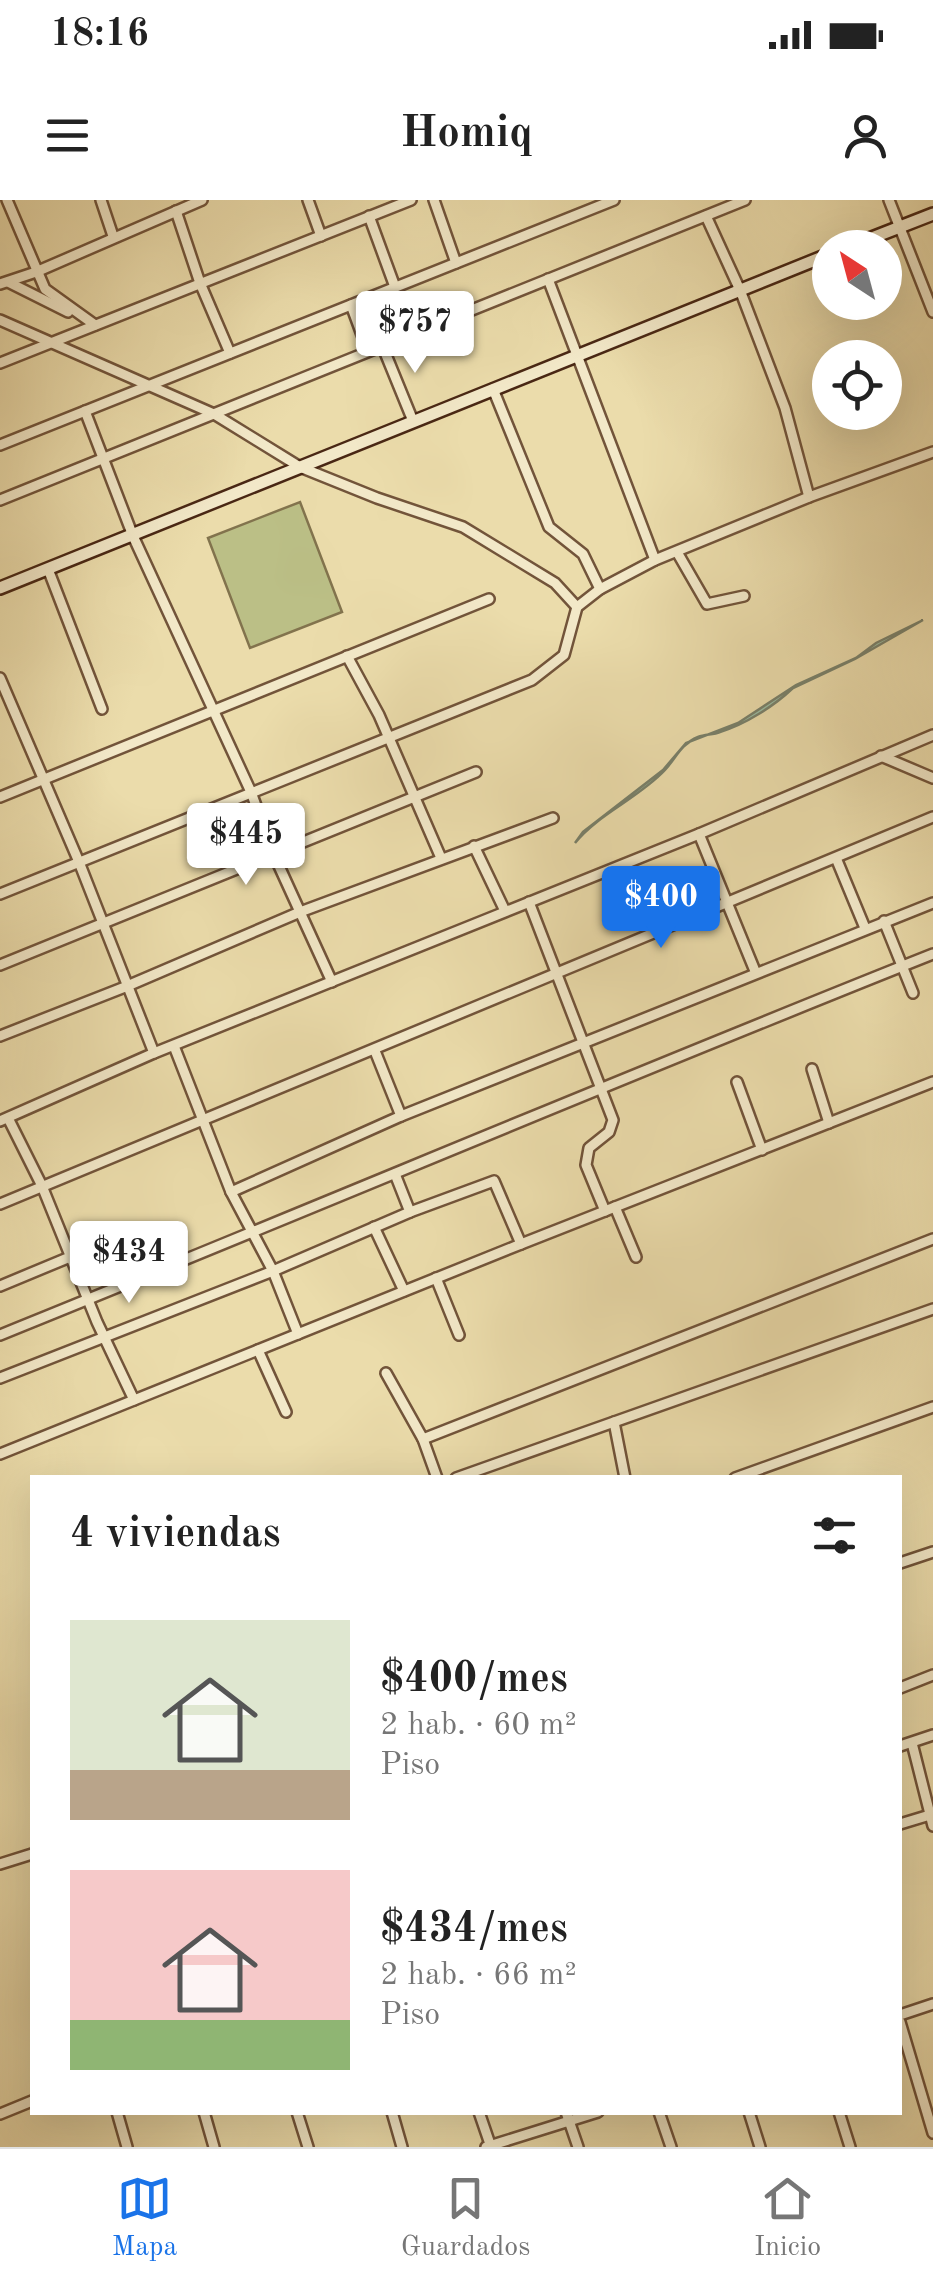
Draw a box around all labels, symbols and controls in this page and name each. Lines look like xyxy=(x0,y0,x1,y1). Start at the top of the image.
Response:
text: 18:16 xyxy=(50,16,149,54)
icon: menu xyxy=(40,108,95,163)
icon: person xyxy=(838,108,893,163)
text: Homiq xyxy=(400,112,533,157)
north arrow xyxy=(812,230,902,320)
map controls xyxy=(812,230,902,430)
pin: $757 xyxy=(356,291,474,376)
text: $757 xyxy=(378,307,452,339)
button: locate xyxy=(812,340,902,430)
pin: $445 xyxy=(187,803,305,888)
text: $445 xyxy=(209,819,283,851)
pin: $400 xyxy=(602,866,720,951)
text: $400 xyxy=(624,882,698,914)
pin: $434 xyxy=(70,1221,188,1306)
text: $434 xyxy=(92,1237,166,1269)
icon: filters xyxy=(807,1508,862,1563)
text: 4 viviendas xyxy=(70,1514,281,1556)
text: $400/mes xyxy=(380,1659,568,1701)
icon: home xyxy=(150,1660,270,1780)
text: 2 hab. · 60 m² xyxy=(380,1710,577,1742)
text: Piso xyxy=(380,1750,440,1782)
text: $434/mes xyxy=(380,1909,568,1951)
icon: home xyxy=(150,1910,270,2030)
text: 2 hab. · 66 m² xyxy=(380,1960,577,1992)
text: Piso xyxy=(380,2000,440,2032)
tab: Mapa xyxy=(112,2171,177,2266)
tab: Guardados xyxy=(401,2171,530,2266)
tab: Inicio xyxy=(754,2171,821,2266)

